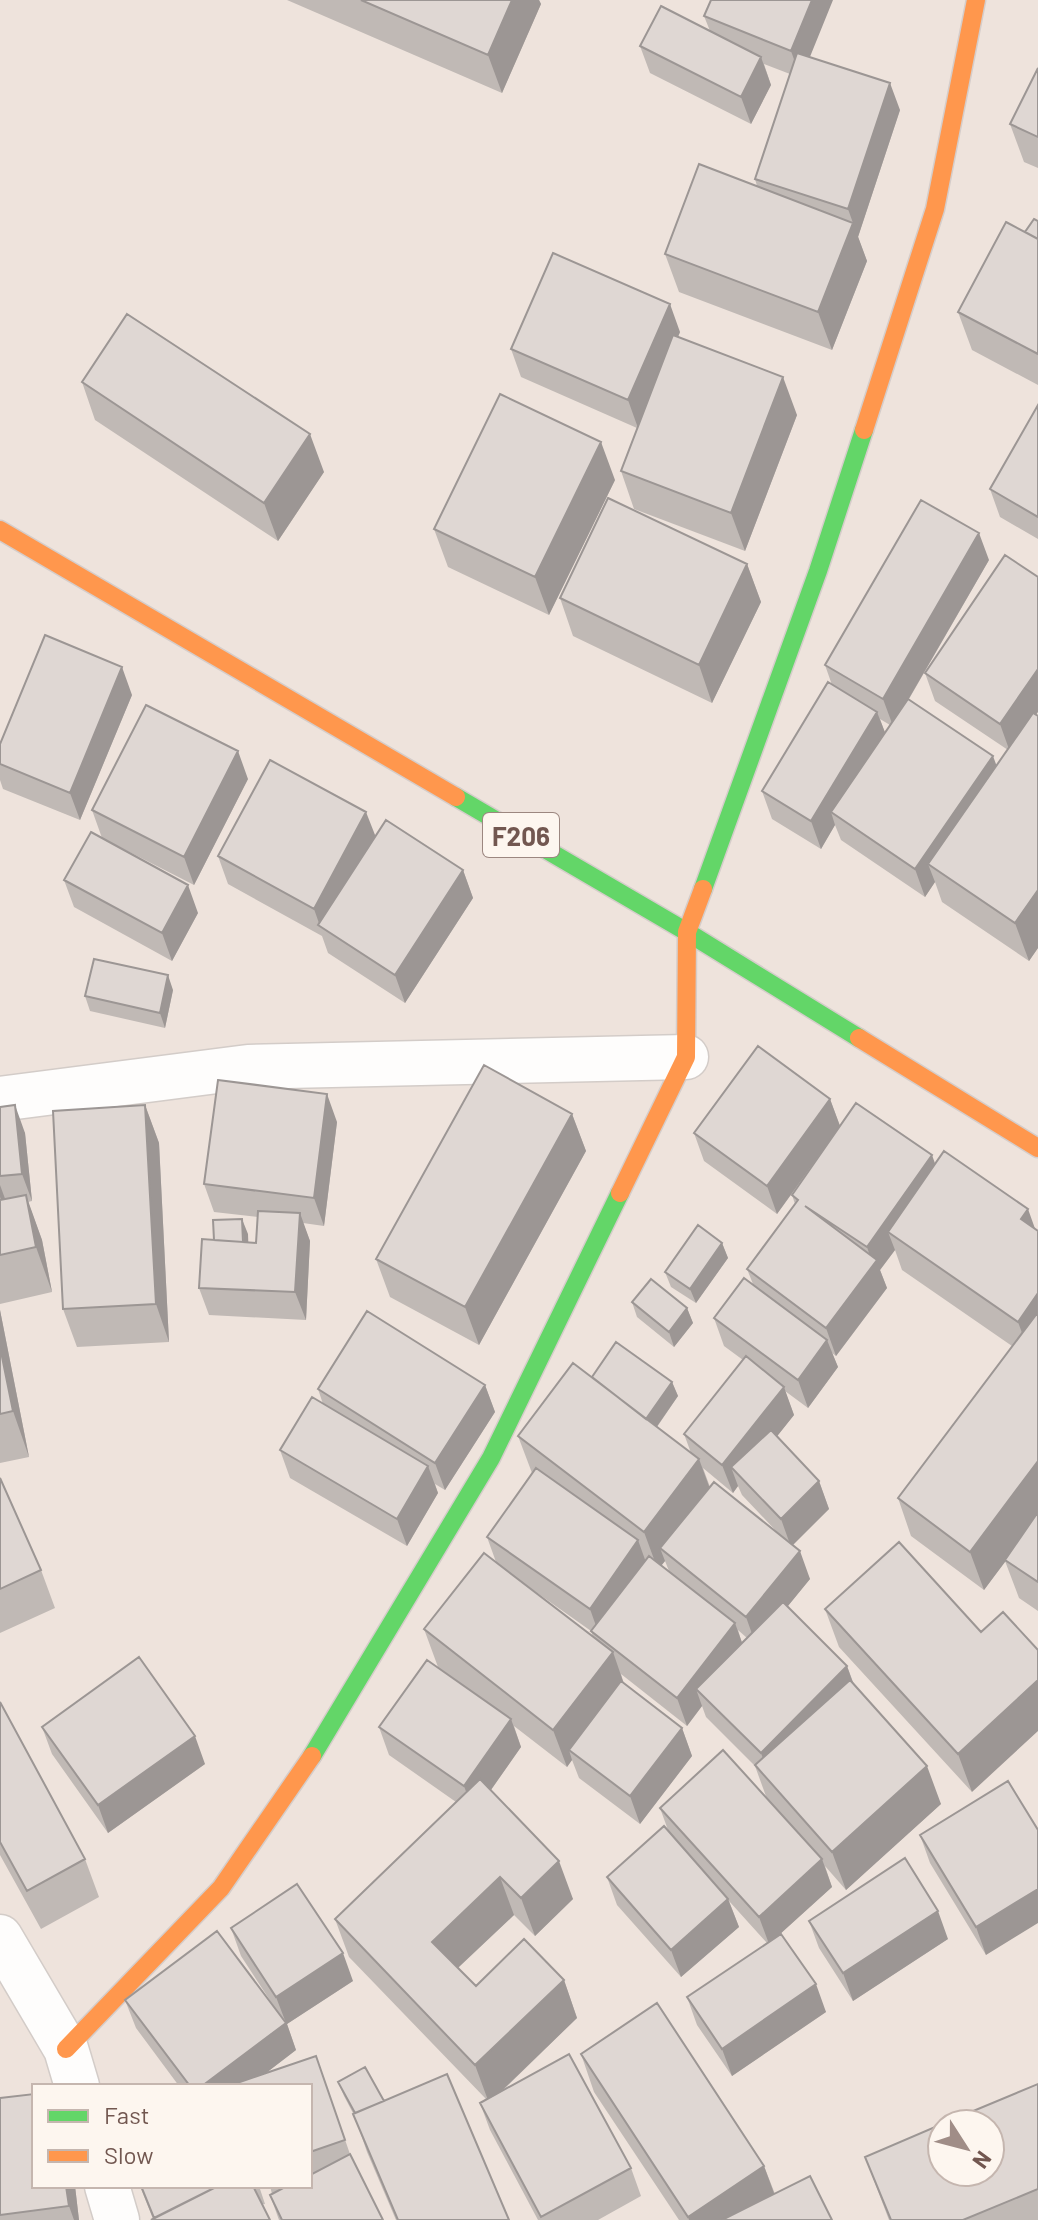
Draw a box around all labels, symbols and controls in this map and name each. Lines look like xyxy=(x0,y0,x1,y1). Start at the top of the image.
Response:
road number: F206 xyxy=(483,813,559,857)
legend xyxy=(32,2084,312,2188)
text: Fast xyxy=(104,2100,149,2129)
north arrow xyxy=(926,2108,1006,2188)
text: Slow xyxy=(104,2140,153,2169)
text: N xyxy=(968,2147,998,2174)

